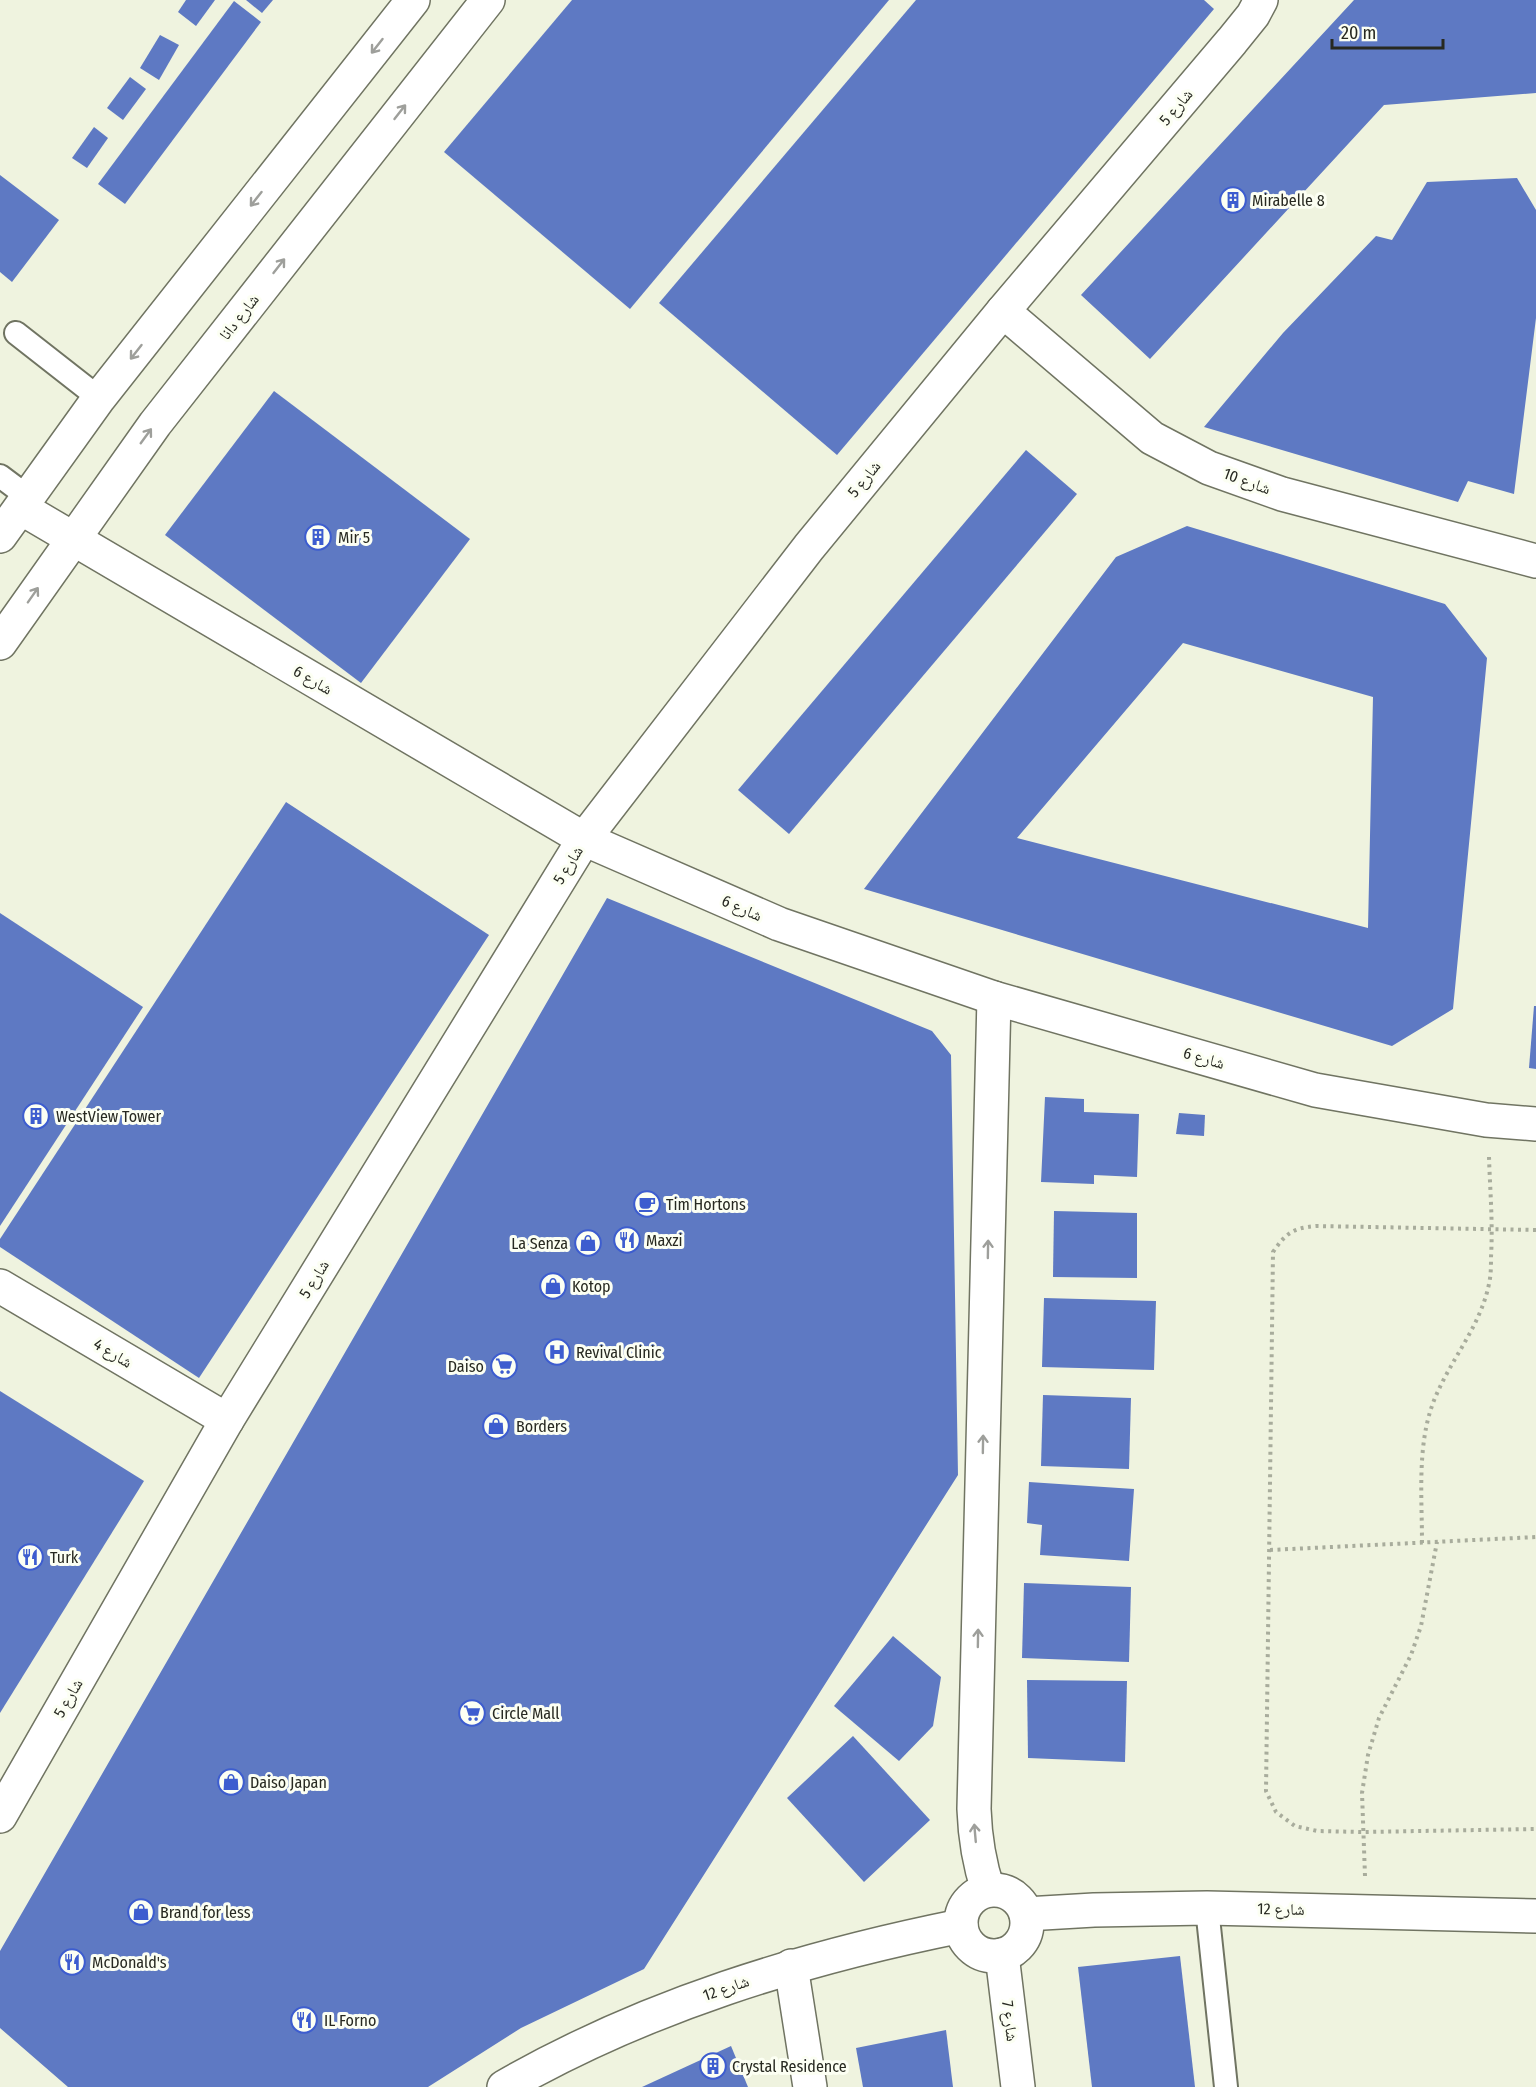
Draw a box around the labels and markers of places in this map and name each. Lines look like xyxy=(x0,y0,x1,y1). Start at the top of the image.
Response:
building icon: Mirabelle 8 xyxy=(1218,185,1248,215)
place label: Mirabelle 8 xyxy=(1252,191,1325,210)
building icon: Mir 5 xyxy=(303,522,333,552)
place label: Mir 5 xyxy=(338,528,370,547)
building icon: WestView Tower xyxy=(21,1101,51,1131)
place label: WestView Tower xyxy=(56,1107,161,1126)
cafe icon: Tim Hortons xyxy=(632,1189,662,1219)
place label: Tim Hortons xyxy=(666,1195,746,1214)
restaurant icon: Maxzi xyxy=(612,1225,642,1255)
shop icon: La Senza xyxy=(573,1228,603,1258)
place label: Maxzi xyxy=(646,1231,683,1250)
place label: La Senza xyxy=(511,1234,568,1253)
shop icon: Kotop xyxy=(538,1271,568,1301)
place label: Kotop xyxy=(572,1277,611,1296)
hospital icon: Revival Clinic xyxy=(542,1337,572,1367)
place label: Revival Clinic xyxy=(576,1343,662,1362)
supermarket icon: Daiso xyxy=(489,1351,519,1381)
place label: Daiso xyxy=(448,1357,484,1376)
shop icon: Borders xyxy=(481,1411,511,1441)
place label: Borders xyxy=(516,1417,567,1436)
restaurant icon: Turk xyxy=(15,1542,45,1572)
place label: Turk xyxy=(50,1548,79,1567)
supermarket icon: Circle Mall xyxy=(457,1698,487,1728)
place label: Circle Mall xyxy=(492,1704,559,1723)
shop icon: Daiso Japan xyxy=(216,1767,246,1797)
place label: Daiso Japan xyxy=(250,1773,327,1792)
shop icon: Brand for less xyxy=(126,1897,156,1927)
place label: Brand for less xyxy=(160,1903,251,1922)
restaurant icon: McDonald's xyxy=(57,1947,87,1977)
place label: McDonald's xyxy=(92,1953,167,1972)
restaurant icon: IL Forno xyxy=(289,2005,319,2035)
place label: IL Forno xyxy=(324,2011,376,2030)
building icon: Crystal Residence xyxy=(698,2051,728,2081)
place label: Crystal Residence xyxy=(732,2057,847,2076)

